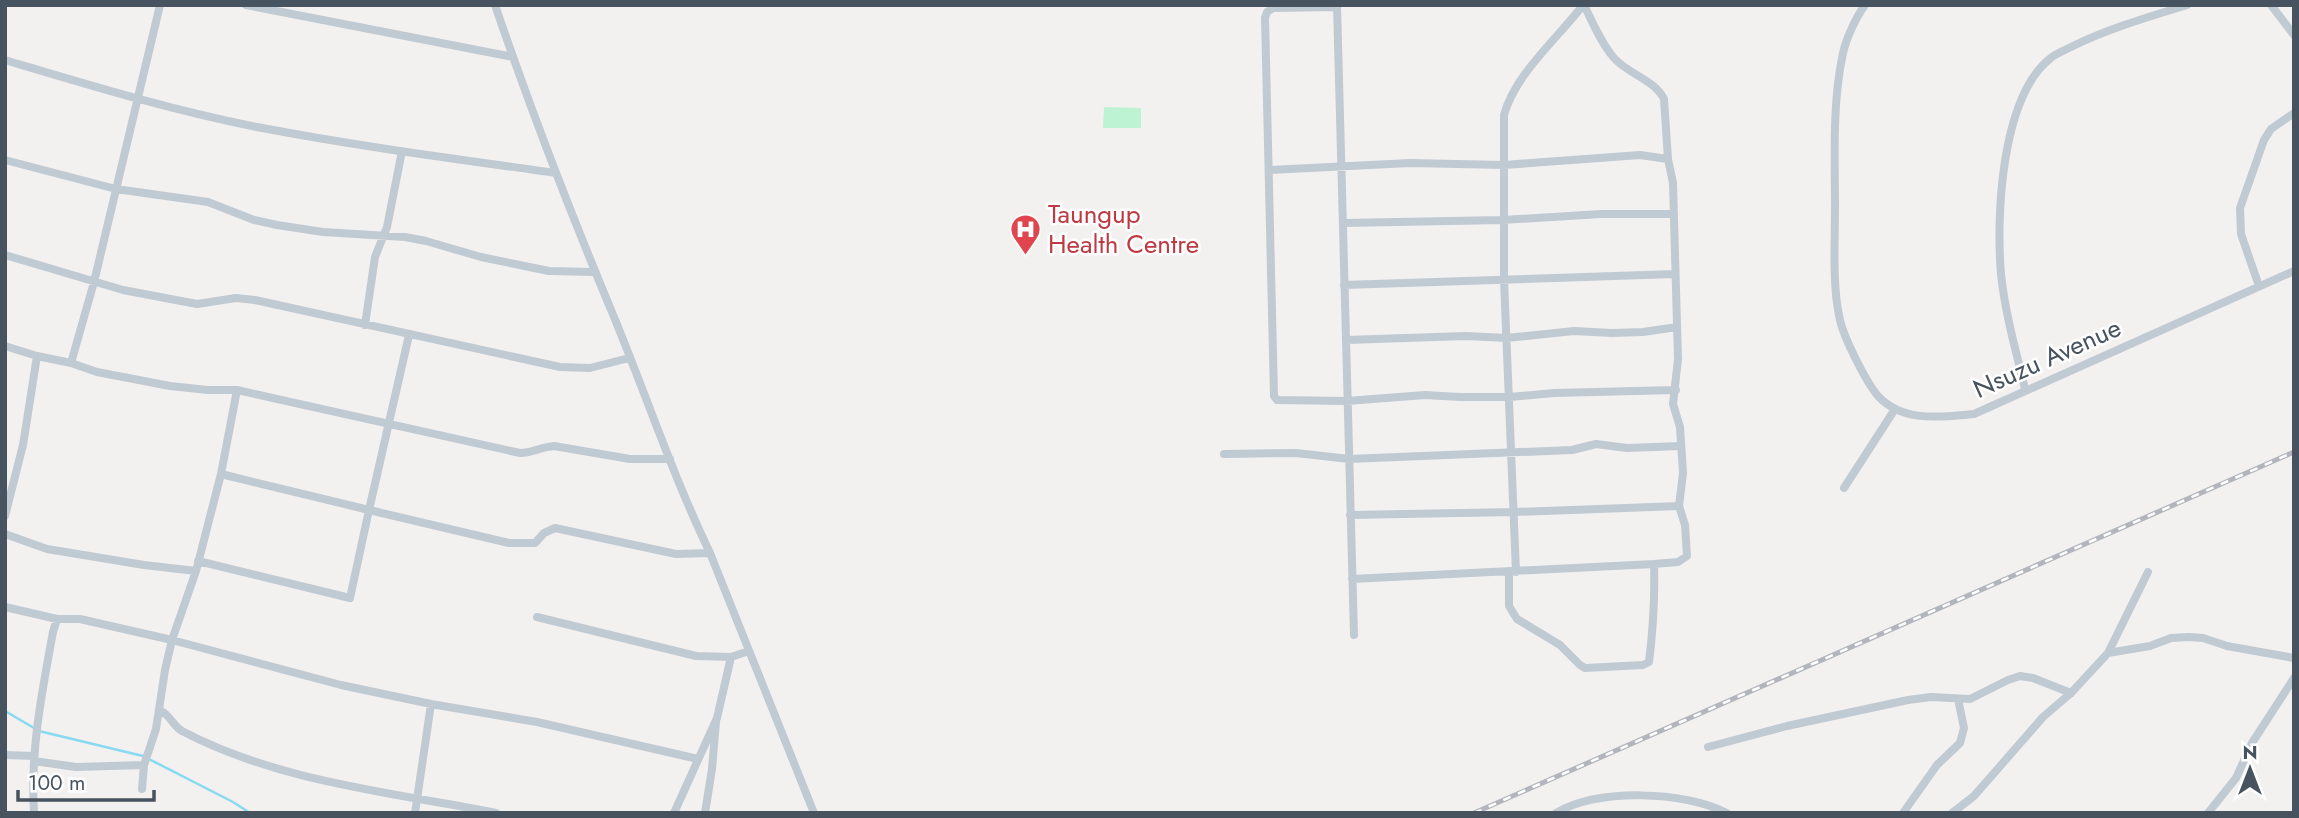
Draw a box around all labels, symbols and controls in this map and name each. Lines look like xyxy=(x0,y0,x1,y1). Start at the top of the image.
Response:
place label: Taungup Health Centre xyxy=(1048,195,1199,263)
hospital icon: Taungup Health Centre xyxy=(1008,212,1042,256)
street label: Nsuzu Avenue xyxy=(1967,308,2127,408)
north arrow xyxy=(2215,734,2285,804)
text: N xyxy=(2242,739,2258,766)
scale bar xyxy=(18,758,154,802)
text: 100 m xyxy=(28,768,85,798)

